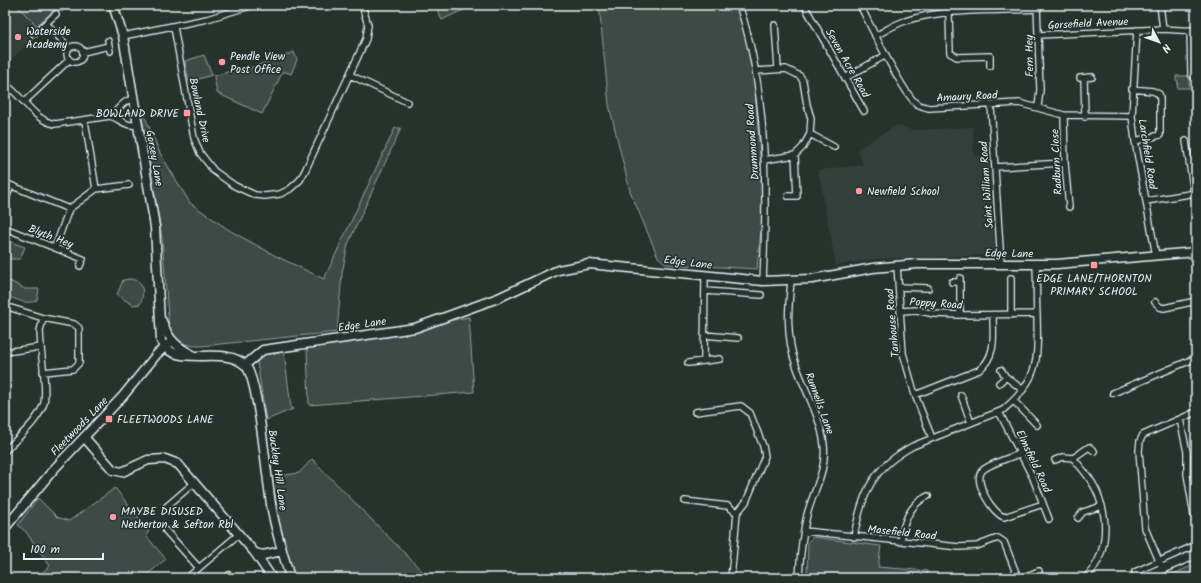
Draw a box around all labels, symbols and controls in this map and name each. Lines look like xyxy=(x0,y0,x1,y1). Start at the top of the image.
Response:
street label: Gorsefield Avenue xyxy=(1047,13,1129,35)
north arrow xyxy=(1139,22,1179,62)
place label: Waterside Academy xyxy=(26,23,70,54)
street label: Seven Acre Road xyxy=(820,26,875,102)
marker: Waterside Academy xyxy=(13,32,23,42)
street label: Fern Hey xyxy=(1021,34,1039,77)
text: N xyxy=(1157,39,1175,56)
place label: Pendle View Post Office xyxy=(230,48,286,79)
marker: Pendle View Post Office xyxy=(217,57,227,67)
street label: Bowland Drive xyxy=(183,76,215,144)
street label: Amaury Road xyxy=(936,86,999,108)
street label: Drummond Road xyxy=(741,103,765,181)
place label: BOWLAND DRIVE xyxy=(96,105,180,123)
marker: BOWLAND DRIVE xyxy=(182,108,192,118)
street label: Larchfield Road xyxy=(1133,118,1162,191)
street label: Gorsey Lane xyxy=(140,129,168,188)
street label: Radburn Close xyxy=(1046,129,1068,195)
street label: Saint William Road xyxy=(975,140,999,229)
place label: Newfield School xyxy=(867,183,940,201)
marker: Newfield School xyxy=(854,186,864,196)
street label: Blyth Hey xyxy=(26,220,77,254)
street label: Edge Lane xyxy=(985,245,1033,263)
street label: Edge Lane xyxy=(663,251,713,275)
marker: EDGE LANE/THORNTON PRIMARY SCHOOL xyxy=(1089,260,1099,270)
place label: EDGE LANE/THORNTON PRIMARY SCHOOL xyxy=(1036,270,1152,301)
street label: Tanhouse Road xyxy=(881,287,905,358)
street label: Poppy Road xyxy=(909,293,964,315)
street label: Edge Lane xyxy=(337,313,387,337)
street label: Runnells Lane xyxy=(800,370,839,437)
street label: Fleetwoods Lane xyxy=(47,393,113,460)
place label: FLEETWOODS LANE xyxy=(117,411,214,429)
marker: FLEETWOODS LANE xyxy=(104,414,114,424)
street label: Elmsfield Road xyxy=(1011,427,1056,496)
street label: Buckley Hill Lane xyxy=(262,429,292,512)
place label: MAYBE DISUSED Netherton & Sefton Rbl xyxy=(121,503,233,534)
marker: MAYBE DISUSED Netherton & Sefton Rbl xyxy=(108,512,118,522)
street label: Masefield Road xyxy=(867,520,938,546)
scale bar xyxy=(24,535,103,561)
text: 100 m xyxy=(30,540,61,559)

